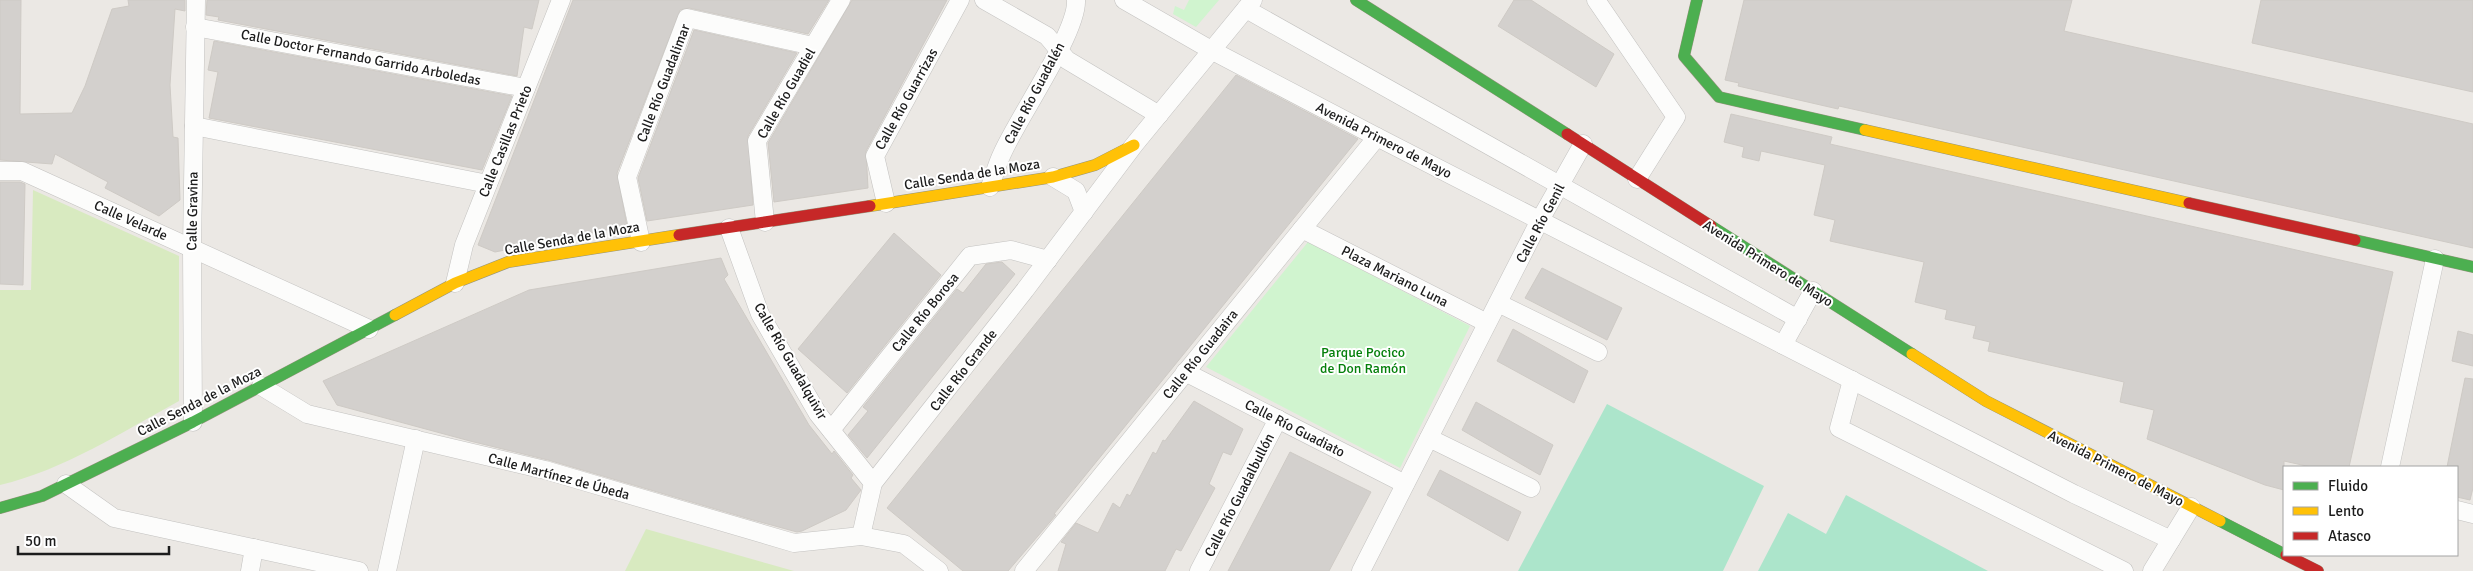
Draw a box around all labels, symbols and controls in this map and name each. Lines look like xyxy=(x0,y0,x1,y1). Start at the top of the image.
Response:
street label: Calle Río Guadalimar xyxy=(633,21,694,145)
street label: Calle Doctor Fernando Garrido Arboledas xyxy=(239,26,482,89)
street label: Calle Río Guadalén xyxy=(1000,39,1068,147)
street label: Calle Río Guadiel xyxy=(754,45,819,142)
street label: Calle Río Guarrizas xyxy=(871,45,941,153)
street label: Calle Casillas Prieto xyxy=(475,83,536,200)
street label: Avenida Primero de Mayo xyxy=(1313,99,1455,182)
street label: Calle Senda de la Moza xyxy=(903,155,1041,194)
street label: Calle Gravina xyxy=(183,171,202,251)
street label: Calle Río Genil xyxy=(1512,181,1569,266)
street label: Calle Velarde xyxy=(91,197,170,244)
street label: Avenida Primero de Mayo xyxy=(1700,216,1836,310)
street label: Calle Senda de la Moza xyxy=(503,218,641,259)
street label: Plaza Mariano Luna xyxy=(1338,242,1451,311)
street label: Calle Río Borosa xyxy=(888,269,963,355)
street label: Calle Río Guadalquivir xyxy=(750,300,831,423)
street label: Calle Río Guadaira xyxy=(1159,306,1242,402)
street label: Calle Río Grande xyxy=(926,326,1001,415)
park label: Parque Pocico de Don Ramón xyxy=(1320,344,1406,377)
street label: Calle Senda de la Moza xyxy=(134,363,264,440)
street label: Calle Río Guadiato xyxy=(1242,396,1348,461)
street label: Avenida Primero de Mayo xyxy=(2045,427,2187,510)
street label: Calle Río Guadalbullón xyxy=(1201,431,1278,560)
street label: Calle Martínez de Úbeda xyxy=(486,449,632,504)
legend xyxy=(2283,466,2458,556)
text: Fluido xyxy=(2328,477,2368,495)
text: Lento xyxy=(2328,502,2364,520)
scale bar xyxy=(18,524,169,556)
text: Atasco xyxy=(2328,527,2371,545)
text: 50 m xyxy=(25,532,56,550)

